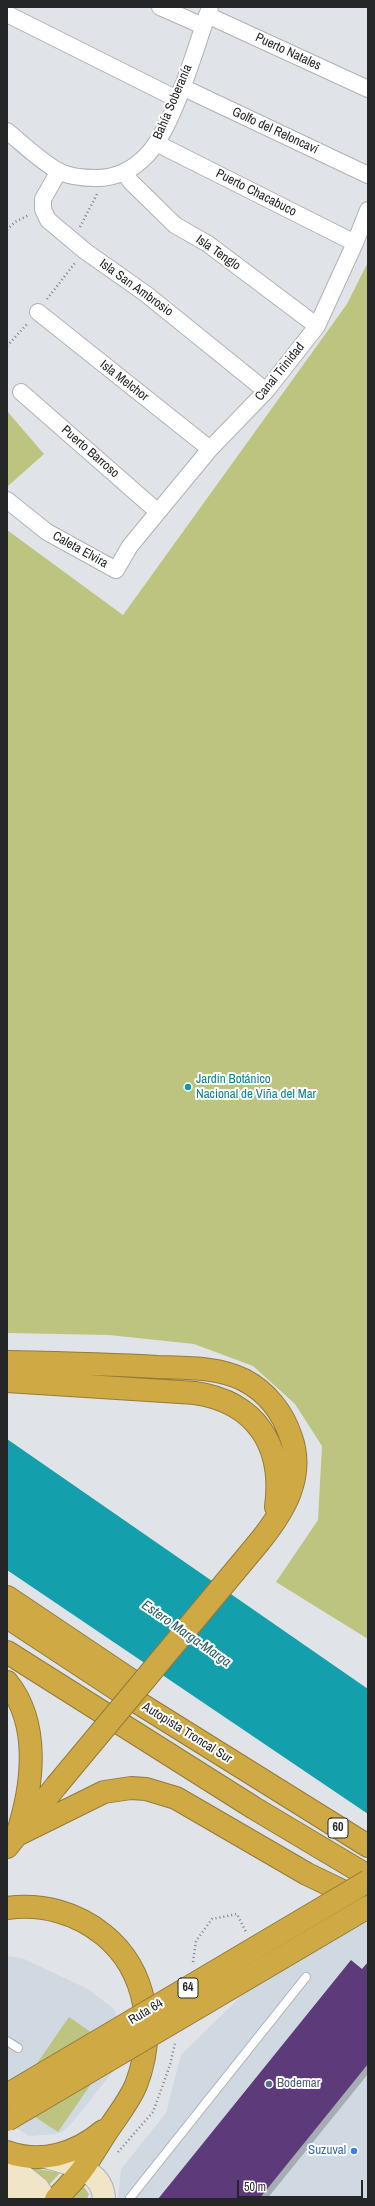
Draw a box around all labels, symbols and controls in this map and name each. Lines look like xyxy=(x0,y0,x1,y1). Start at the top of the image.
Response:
street label: Puerto Natales xyxy=(253,30,323,74)
street label: Bahía Soberanía xyxy=(150,62,196,142)
street label: Golfo del Reloncaví xyxy=(230,104,320,158)
street label: Puerto Chacabuco xyxy=(213,166,299,220)
street label: Isla Tenglo xyxy=(193,232,243,274)
street label: Isla San Ambrosio xyxy=(96,256,176,320)
street label: Canal Trinidad xyxy=(252,340,308,404)
street label: Isla Melchor xyxy=(97,357,151,405)
street label: Puerto Barroso xyxy=(58,423,122,481)
street label: Caleta Elvira xyxy=(50,528,110,572)
place label: Jardín Botánico Nacional de Viña del Mar xyxy=(196,1072,316,1103)
marker: Jardín Botánico Nacional de Viña del Mar xyxy=(183,1082,193,1092)
water label: Estero Marga-Marga xyxy=(138,1597,234,1671)
street label: Autopista Troncal Sur xyxy=(139,1699,235,1767)
road number: 60 xyxy=(328,1818,348,1838)
road number: 64 xyxy=(178,1978,198,1998)
street label: Ruta 64 xyxy=(126,1996,166,2028)
place label: Bodemar xyxy=(277,2076,320,2092)
marker: Bodemar xyxy=(264,2079,274,2089)
place label: Suzuval xyxy=(308,2143,346,2159)
marker: Suzuval xyxy=(349,2146,359,2156)
scale bar xyxy=(239,2172,365,2198)
text: 50 m xyxy=(244,2179,266,2195)

